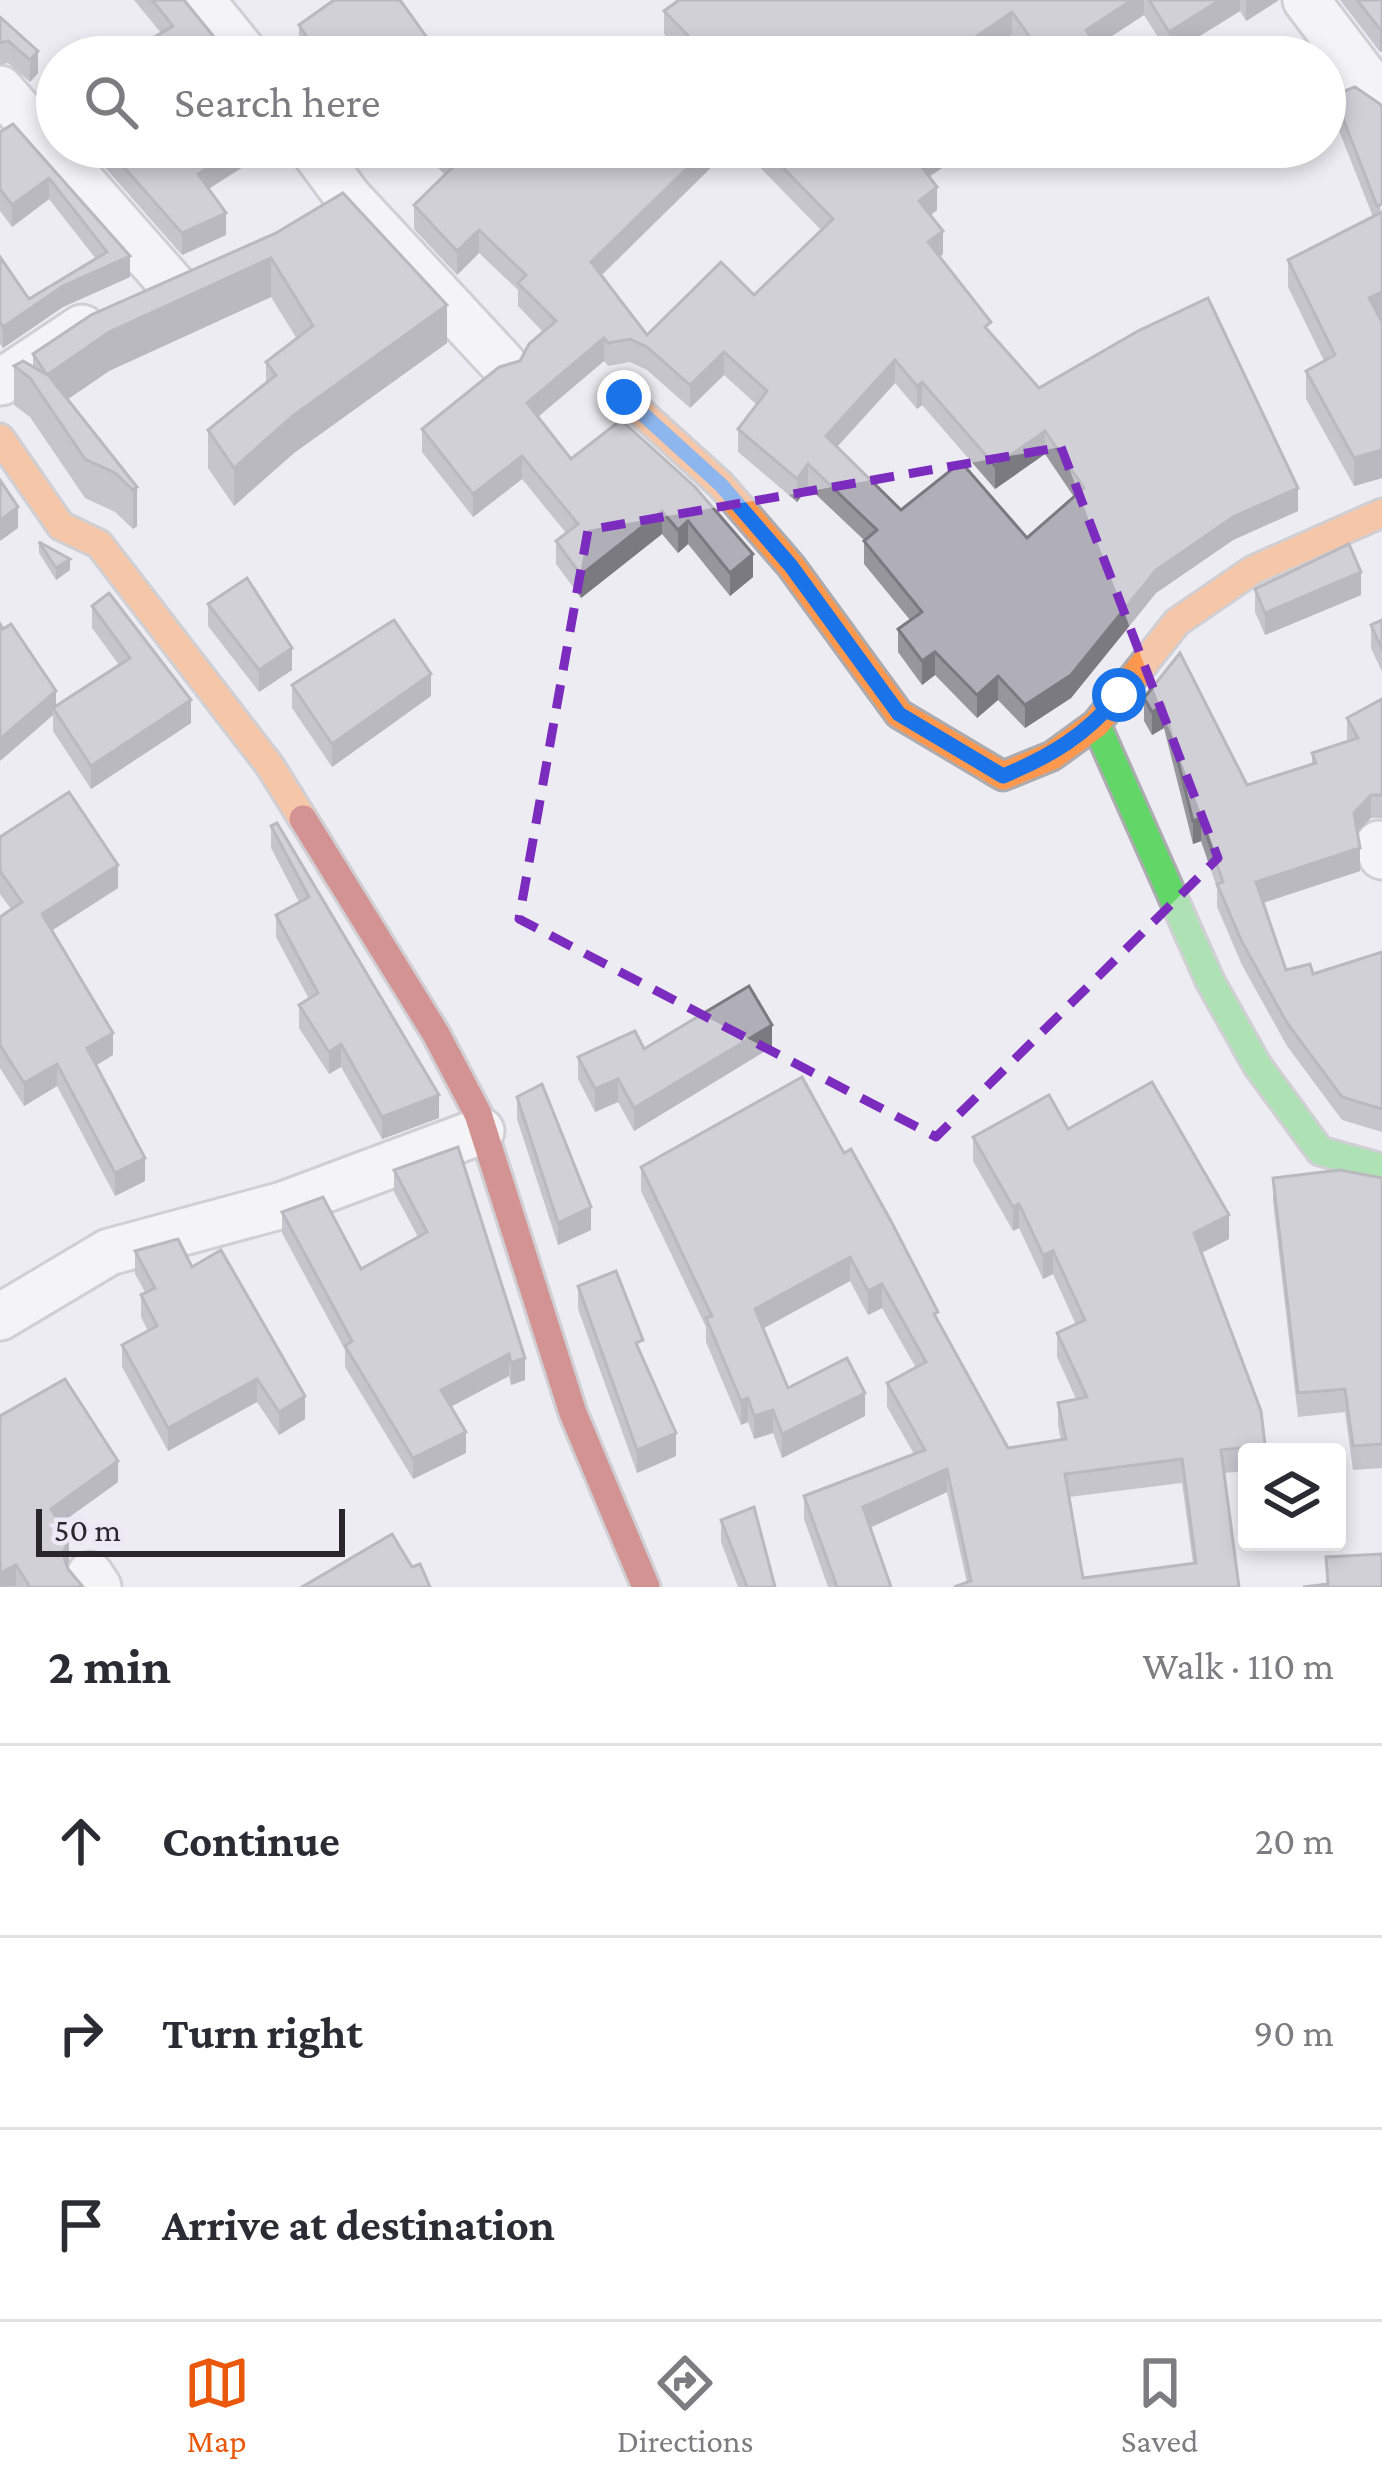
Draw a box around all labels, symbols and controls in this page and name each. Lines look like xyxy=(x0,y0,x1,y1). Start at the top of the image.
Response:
search box xyxy=(36,36,1346,168)
icon: search xyxy=(78,69,144,135)
text: Search here xyxy=(174,77,381,127)
route end xyxy=(597,370,651,424)
route start xyxy=(1092,668,1146,722)
map controls xyxy=(1238,1443,1346,1551)
button: layers xyxy=(1238,1443,1346,1551)
scale bar xyxy=(36,1503,345,1556)
text: 50 m xyxy=(54,1511,121,1548)
text: 2 min xyxy=(48,1637,171,1694)
text: Walk · 110 m xyxy=(1142,1644,1334,1687)
icon: ahead xyxy=(48,1808,114,1874)
text: Continue xyxy=(162,1816,340,1866)
text: 20 m xyxy=(1255,1819,1334,1862)
icon: right xyxy=(48,2000,114,2066)
text: Turn right xyxy=(162,2008,363,2058)
text: 90 m xyxy=(1253,2011,1334,2054)
icon: arrive xyxy=(48,2192,114,2258)
text: Arrive at destination xyxy=(162,2200,555,2250)
tab: Map xyxy=(184,2350,250,2459)
tab: Directions xyxy=(617,2350,754,2459)
tab: Saved xyxy=(1121,2350,1198,2459)

